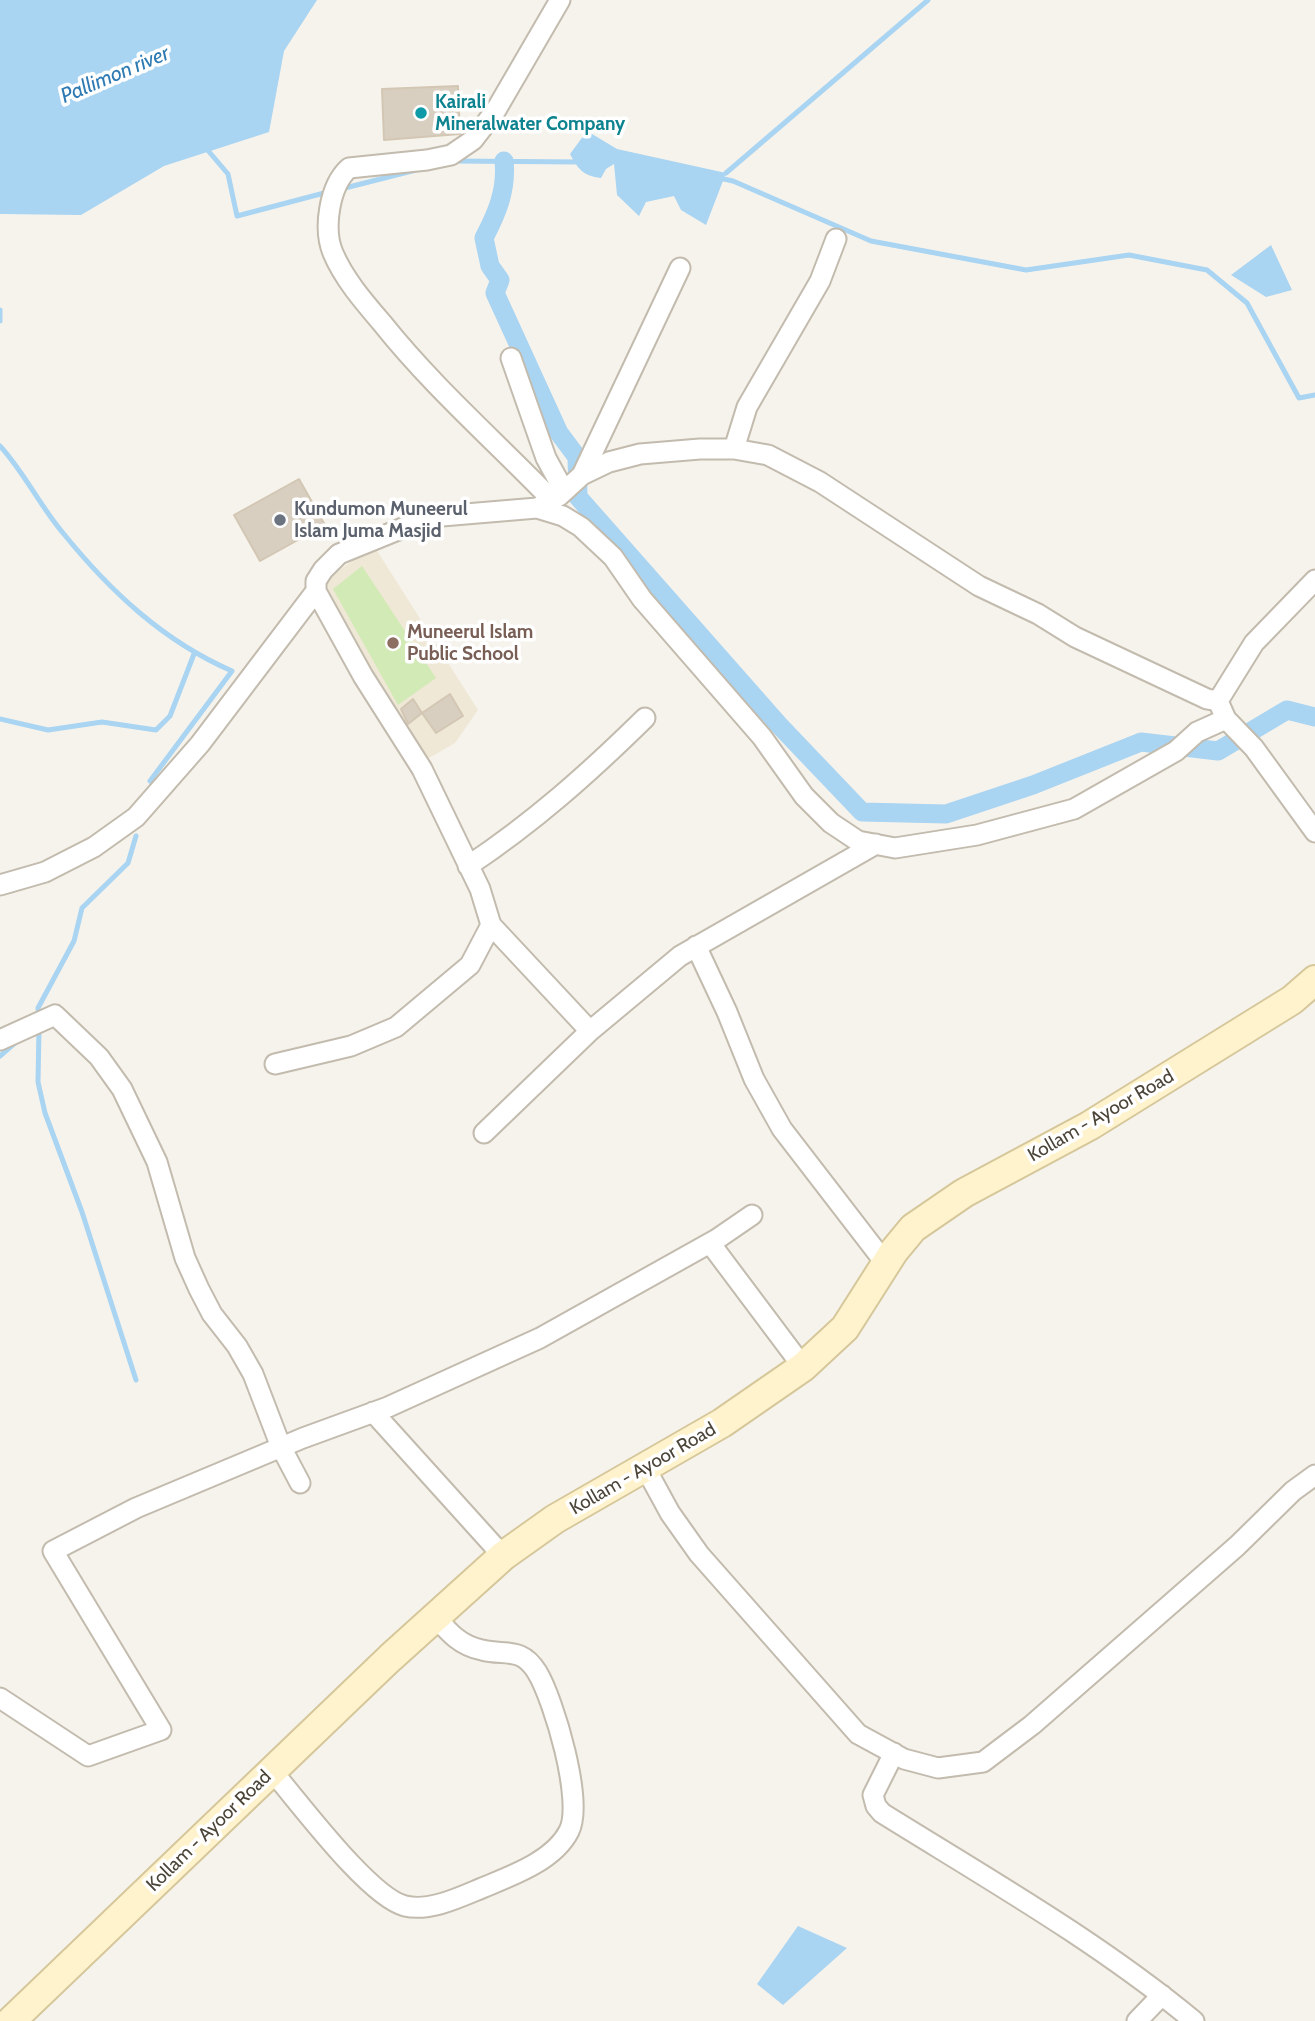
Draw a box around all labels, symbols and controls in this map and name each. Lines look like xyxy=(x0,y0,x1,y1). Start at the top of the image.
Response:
water label: Pallimon river xyxy=(57,41,173,109)
place label: Kairali Mineralwater Company xyxy=(435,91,625,135)
marker: Kairali Mineralwater Company xyxy=(413,105,429,121)
place label: Kundumon Muneerul Islam Juma Masjid xyxy=(294,498,468,542)
marker: Kundumon Muneerul Islam Juma Masjid xyxy=(272,512,288,528)
place label: Muneerul Islam Public School xyxy=(407,621,533,665)
marker: Muneerul Islam Public School xyxy=(385,635,401,651)
street label: Kollam - Ayoor Road xyxy=(1024,1065,1178,1167)
street label: Kollam - Ayoor Road xyxy=(566,1418,720,1520)
street label: Kollam - Ayoor Road xyxy=(142,1766,276,1896)

